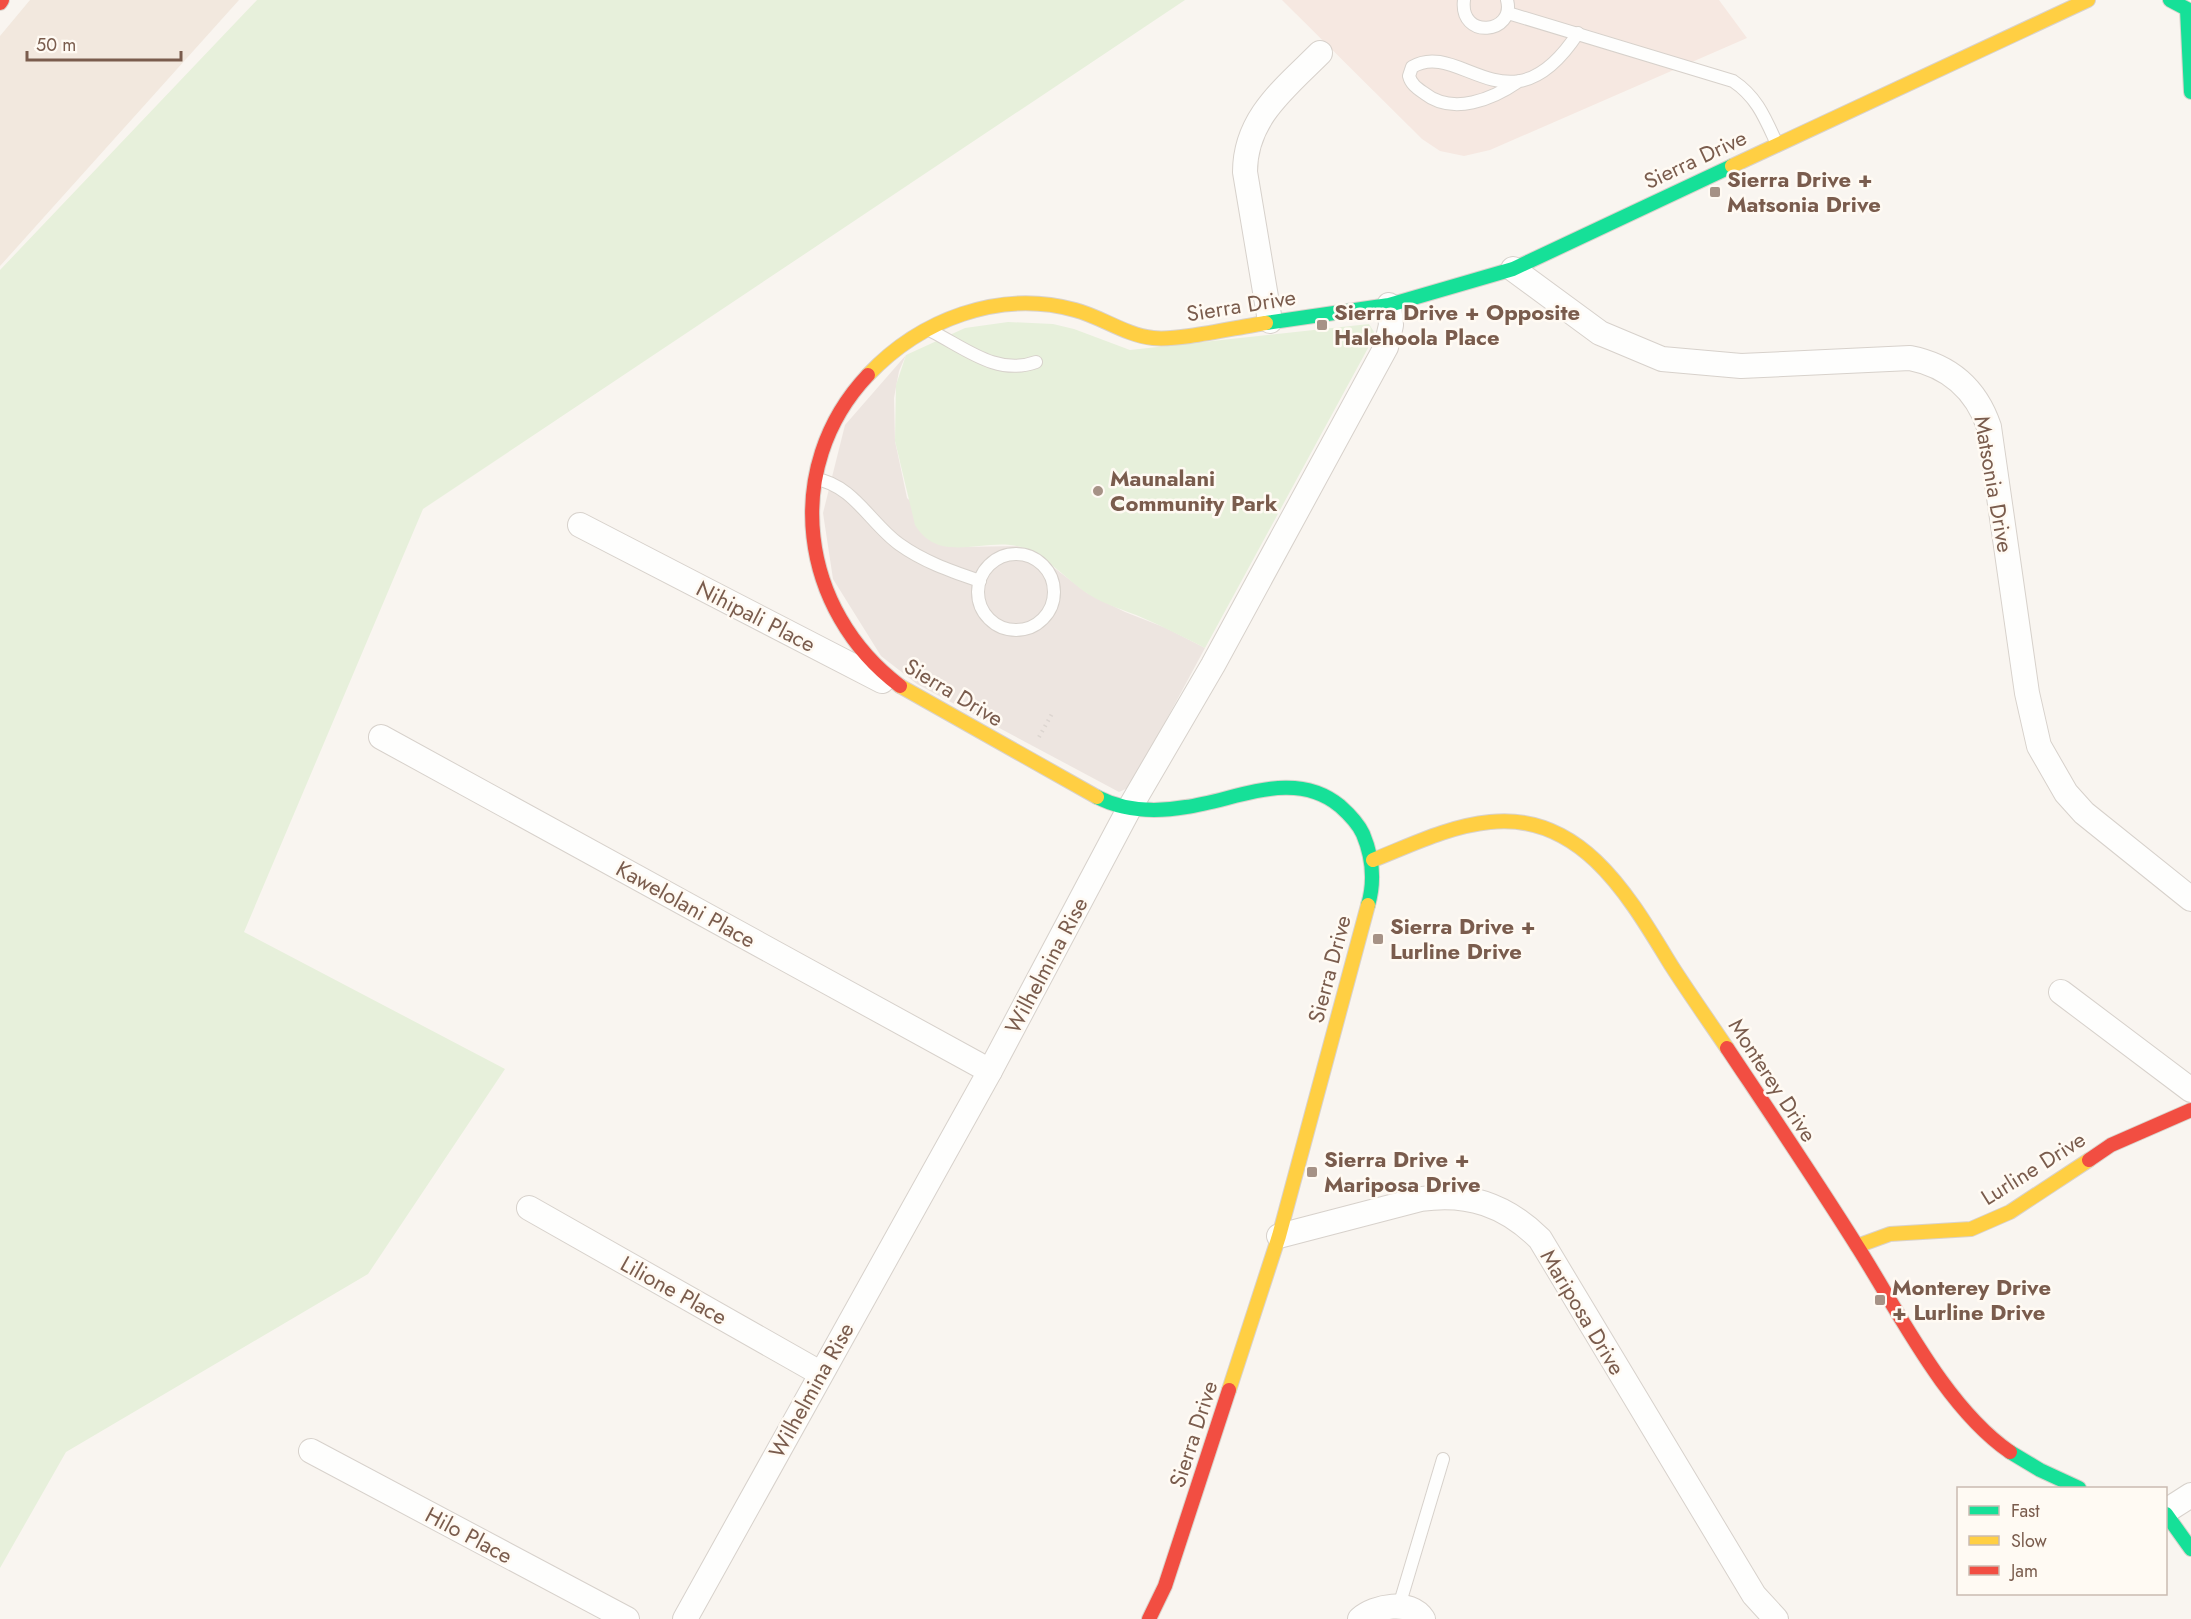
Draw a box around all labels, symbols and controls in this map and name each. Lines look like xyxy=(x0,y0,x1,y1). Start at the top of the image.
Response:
scale bar xyxy=(27,24,182,62)
text: 50 m xyxy=(36,32,76,58)
street label: Sierra Drive xyxy=(1638,121,1752,197)
place label: Sierra Drive + Matsonia Drive xyxy=(1727,163,1881,220)
marker: Sierra Drive + Matsonia Drive xyxy=(1708,185,1722,199)
street label: Sierra Drive xyxy=(1184,281,1298,329)
place label: Sierra Drive + Opposite Halehoola Place xyxy=(1334,296,1580,353)
marker: Sierra Drive + Opposite Halehoola Place xyxy=(1315,318,1329,332)
street label: Matsonia Drive xyxy=(1966,413,2022,555)
place label: Maunalani Community Park xyxy=(1110,462,1278,519)
marker: Maunalani Community Park xyxy=(1091,484,1105,498)
street label: Nihipali Place xyxy=(691,572,821,660)
street label: Sierra Drive xyxy=(898,650,1010,734)
street label: Kawelolani Place xyxy=(610,852,762,956)
street label: Wilhelmina Rise xyxy=(997,891,1095,1039)
place label: Sierra Drive + Lurline Drive xyxy=(1390,910,1536,967)
street label: Sierra Drive xyxy=(1299,912,1359,1026)
marker: Sierra Drive + Lurline Drive xyxy=(1371,932,1385,946)
street label: Monterey Drive xyxy=(1721,1012,1825,1148)
street label: Lurline Drive xyxy=(1975,1123,2091,1213)
place label: Sierra Drive + Mariposa Drive xyxy=(1324,1143,1481,1200)
marker: Sierra Drive + Mariposa Drive xyxy=(1305,1165,1319,1179)
street label: Mariposa Drive xyxy=(1533,1243,1633,1381)
street label: Lilione Place xyxy=(615,1248,733,1332)
place label: Monterey Drive + Lurline Drive xyxy=(1892,1271,2051,1328)
marker: Monterey Drive + Lurline Drive xyxy=(1873,1293,1887,1307)
street label: Wilhelmina Rise xyxy=(761,1316,861,1464)
street label: Sierra Drive xyxy=(1161,1377,1225,1491)
legend xyxy=(1957,1487,2167,1595)
text: Fast xyxy=(2011,1498,2040,1524)
street label: Hilo Place xyxy=(420,1499,518,1571)
text: Slow xyxy=(2011,1528,2048,1554)
text: Jam xyxy=(2009,1558,2038,1584)

